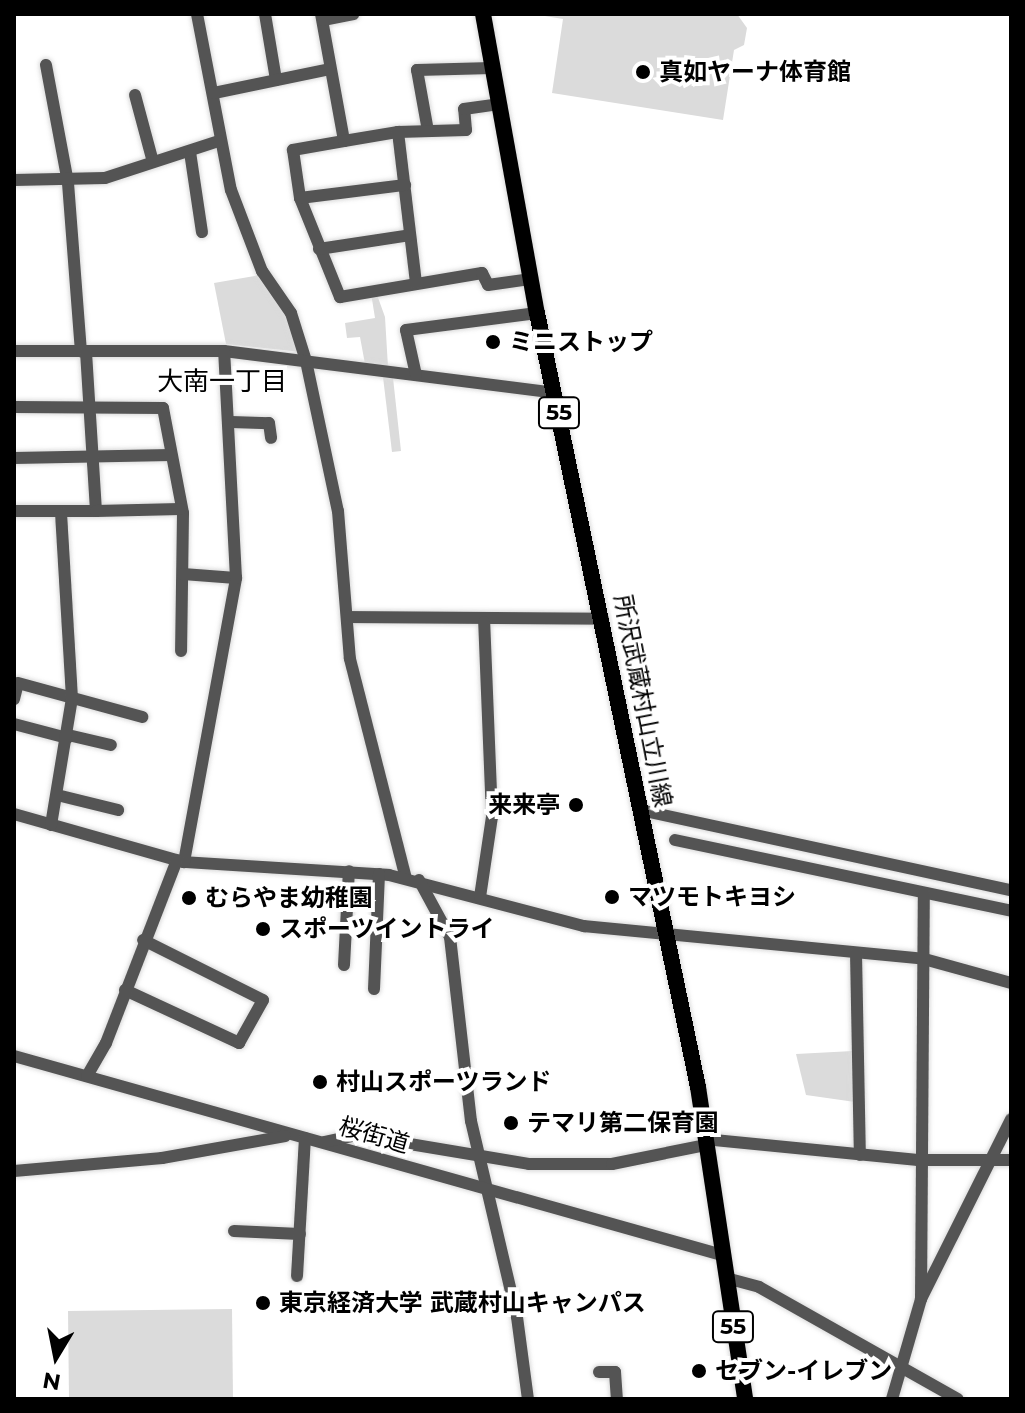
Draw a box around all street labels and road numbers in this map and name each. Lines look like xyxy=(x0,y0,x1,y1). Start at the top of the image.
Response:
road number: 55 xyxy=(537,395,581,431)
street label: 所沢武蔵村山立川線 xyxy=(608,592,678,810)
street label: 桜街道 xyxy=(335,1111,413,1159)
road number: 55 xyxy=(711,1309,755,1345)

